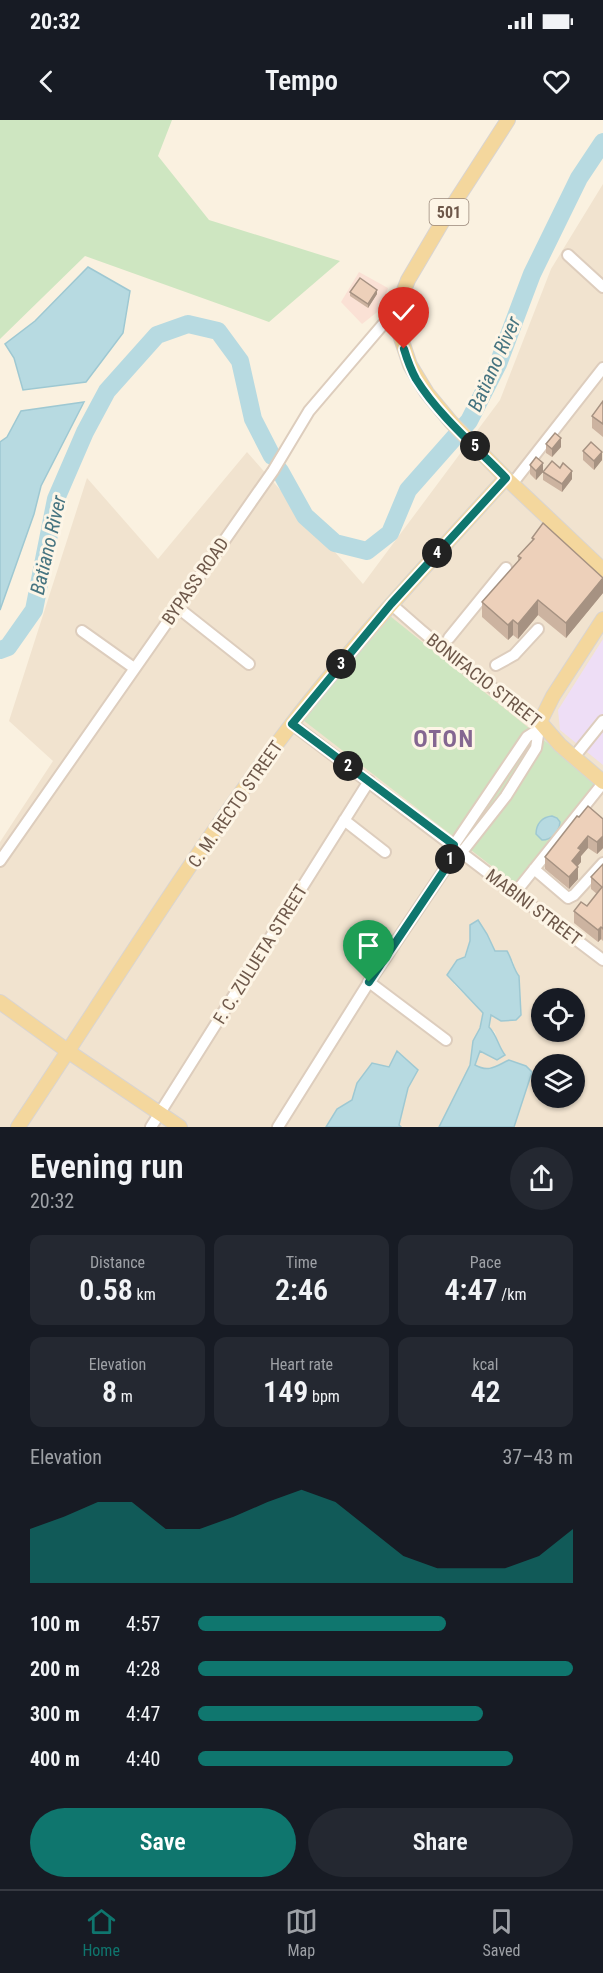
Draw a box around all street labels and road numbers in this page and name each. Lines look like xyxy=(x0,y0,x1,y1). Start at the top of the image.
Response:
road number: 501 xyxy=(430,199,468,225)
street label: BYPASS ROAD xyxy=(157,533,233,629)
street label: BONIFACIO STREET xyxy=(423,629,545,731)
street label: C. M. RECTO STREET xyxy=(183,737,287,871)
street label: MABINI STREET xyxy=(482,864,586,950)
street label: F. C. ZULUETA STREET xyxy=(209,880,311,1028)

